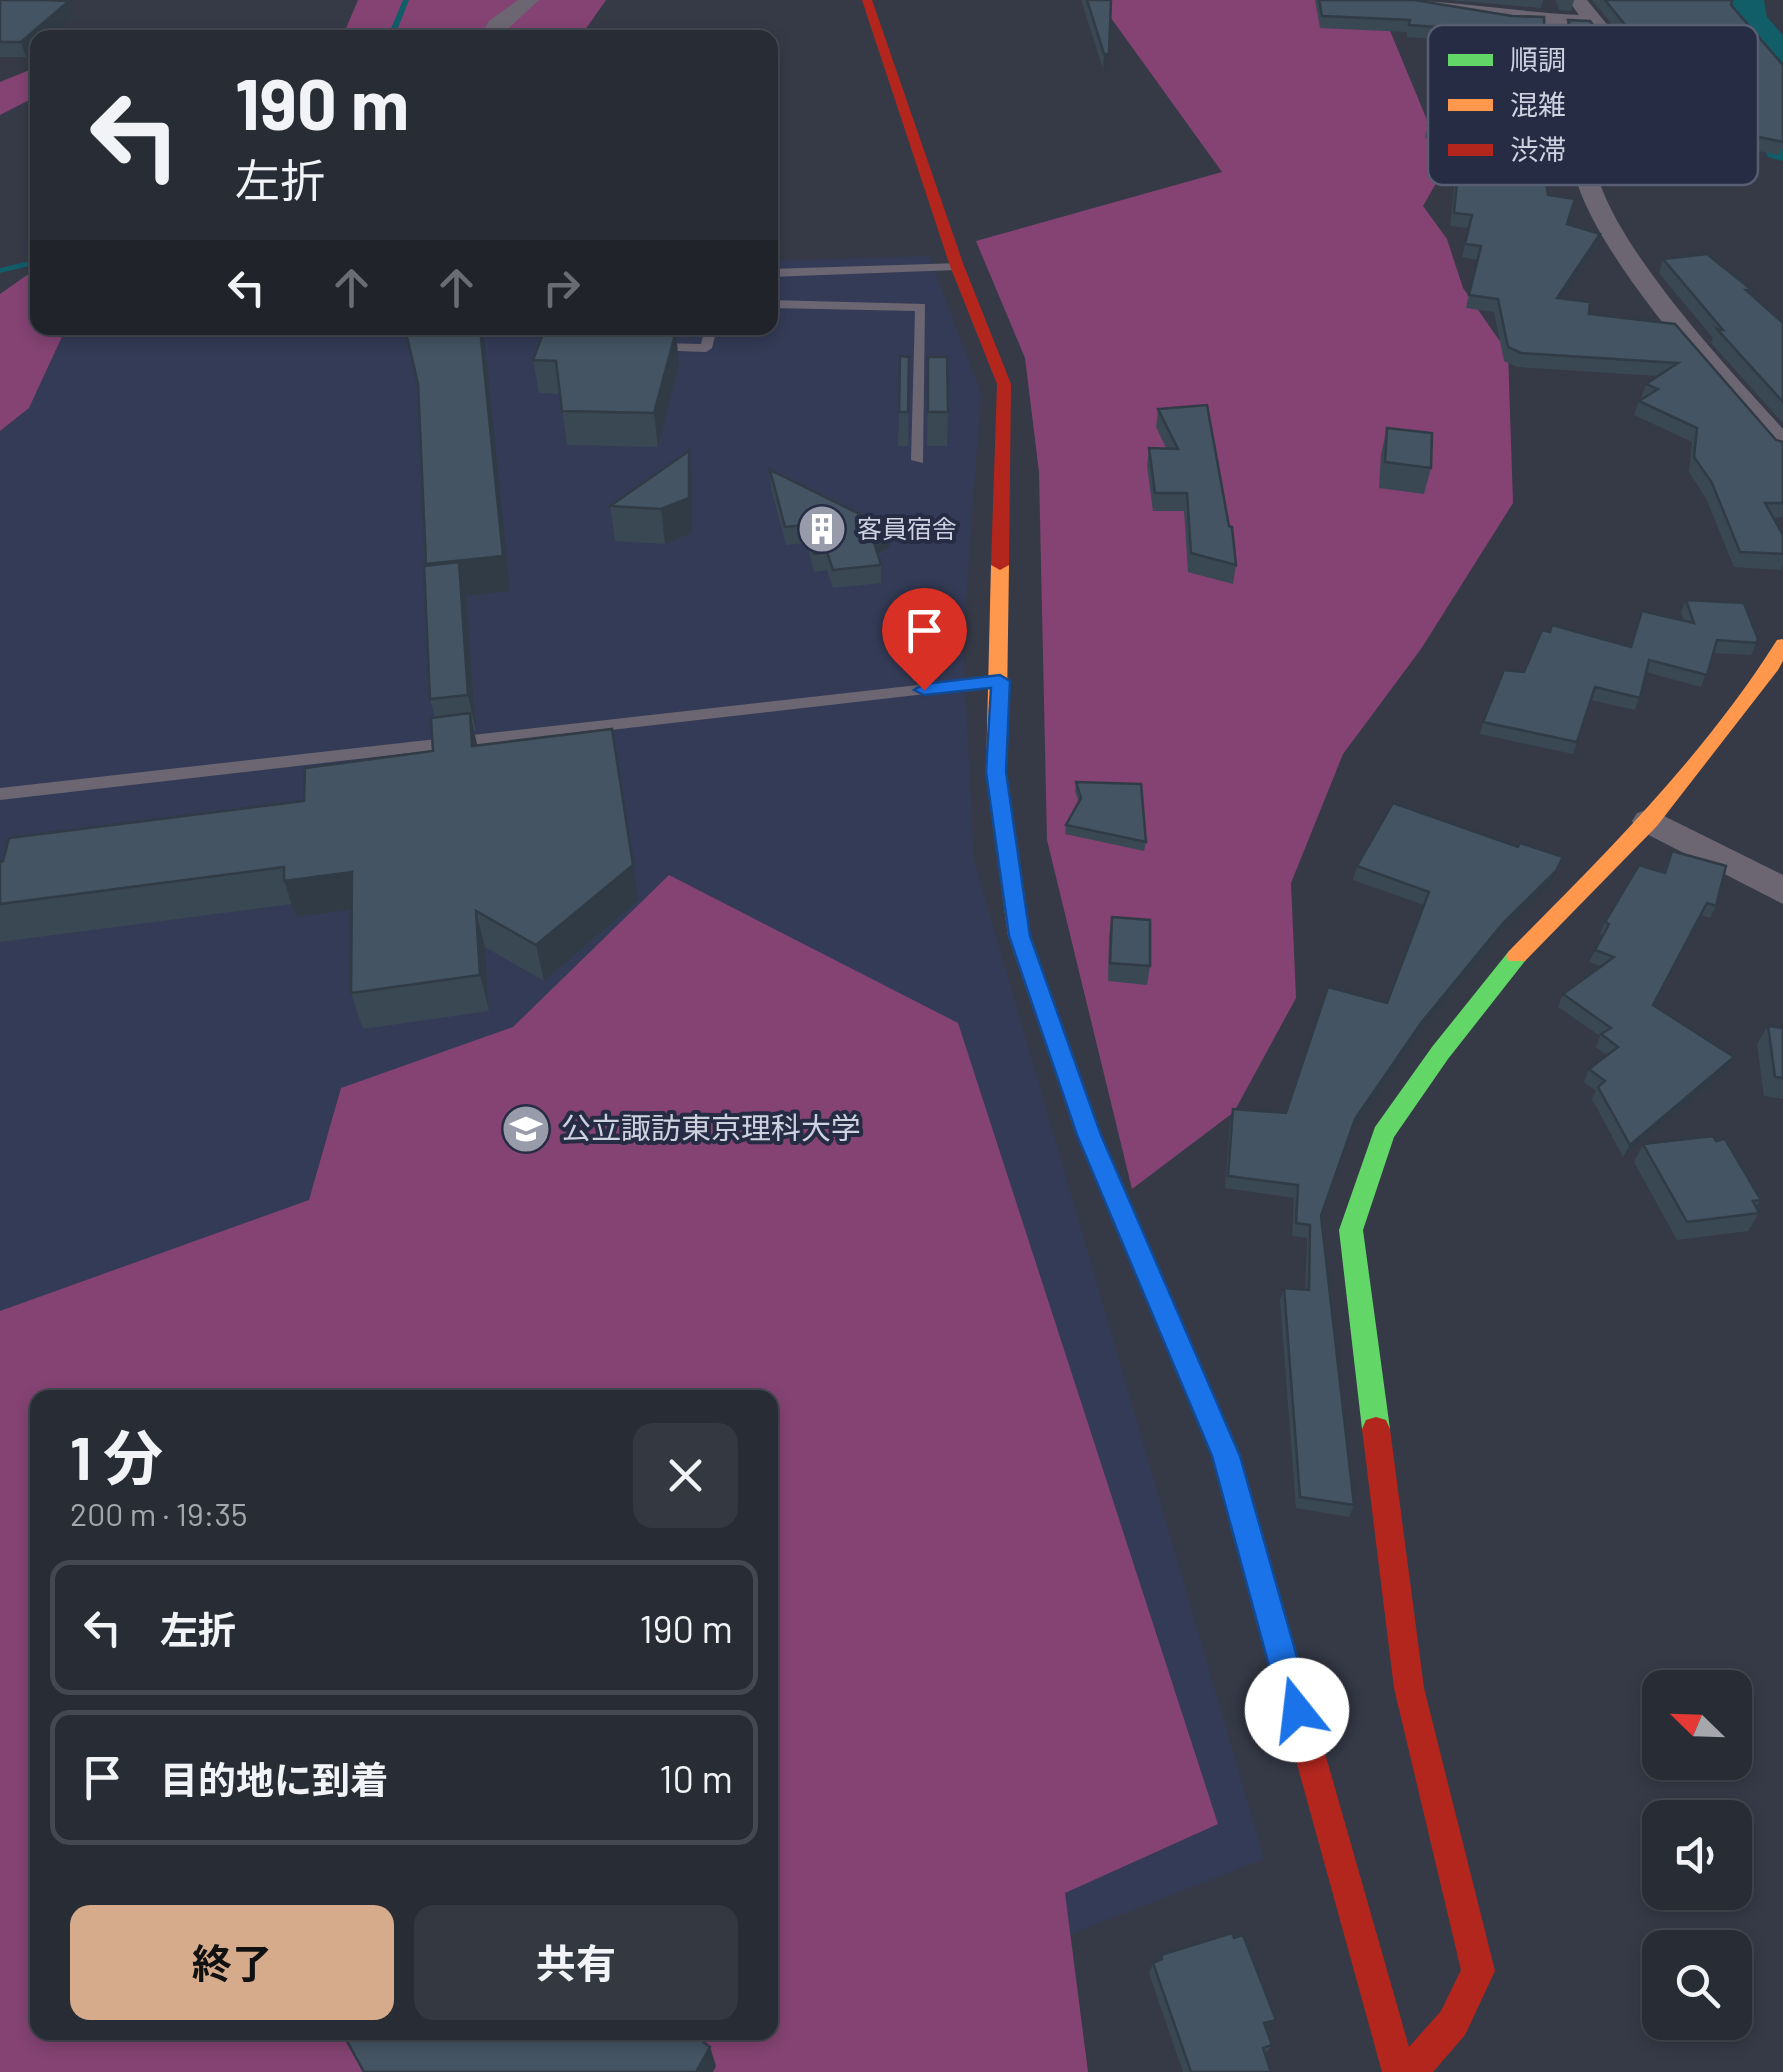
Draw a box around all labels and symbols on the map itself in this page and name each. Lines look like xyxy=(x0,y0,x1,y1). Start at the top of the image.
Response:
legend xyxy=(1428,25,1758,185)
text: 順調 xyxy=(1510,42,1566,76)
text: 混雑 xyxy=(1510,87,1566,121)
text: 渋滞 xyxy=(1510,132,1566,166)
building icon: 客員宿舎 xyxy=(796,503,848,555)
place label: 客員宿舎 xyxy=(857,513,957,543)
pin xyxy=(882,588,967,691)
school or university icon: 公立諏訪東京理科大学 xyxy=(500,1103,552,1155)
place label: 公立諏訪東京理科大学 xyxy=(561,1109,861,1145)
position arrow xyxy=(1245,1658,1349,1762)
north arrow xyxy=(1642,1670,1752,1780)

